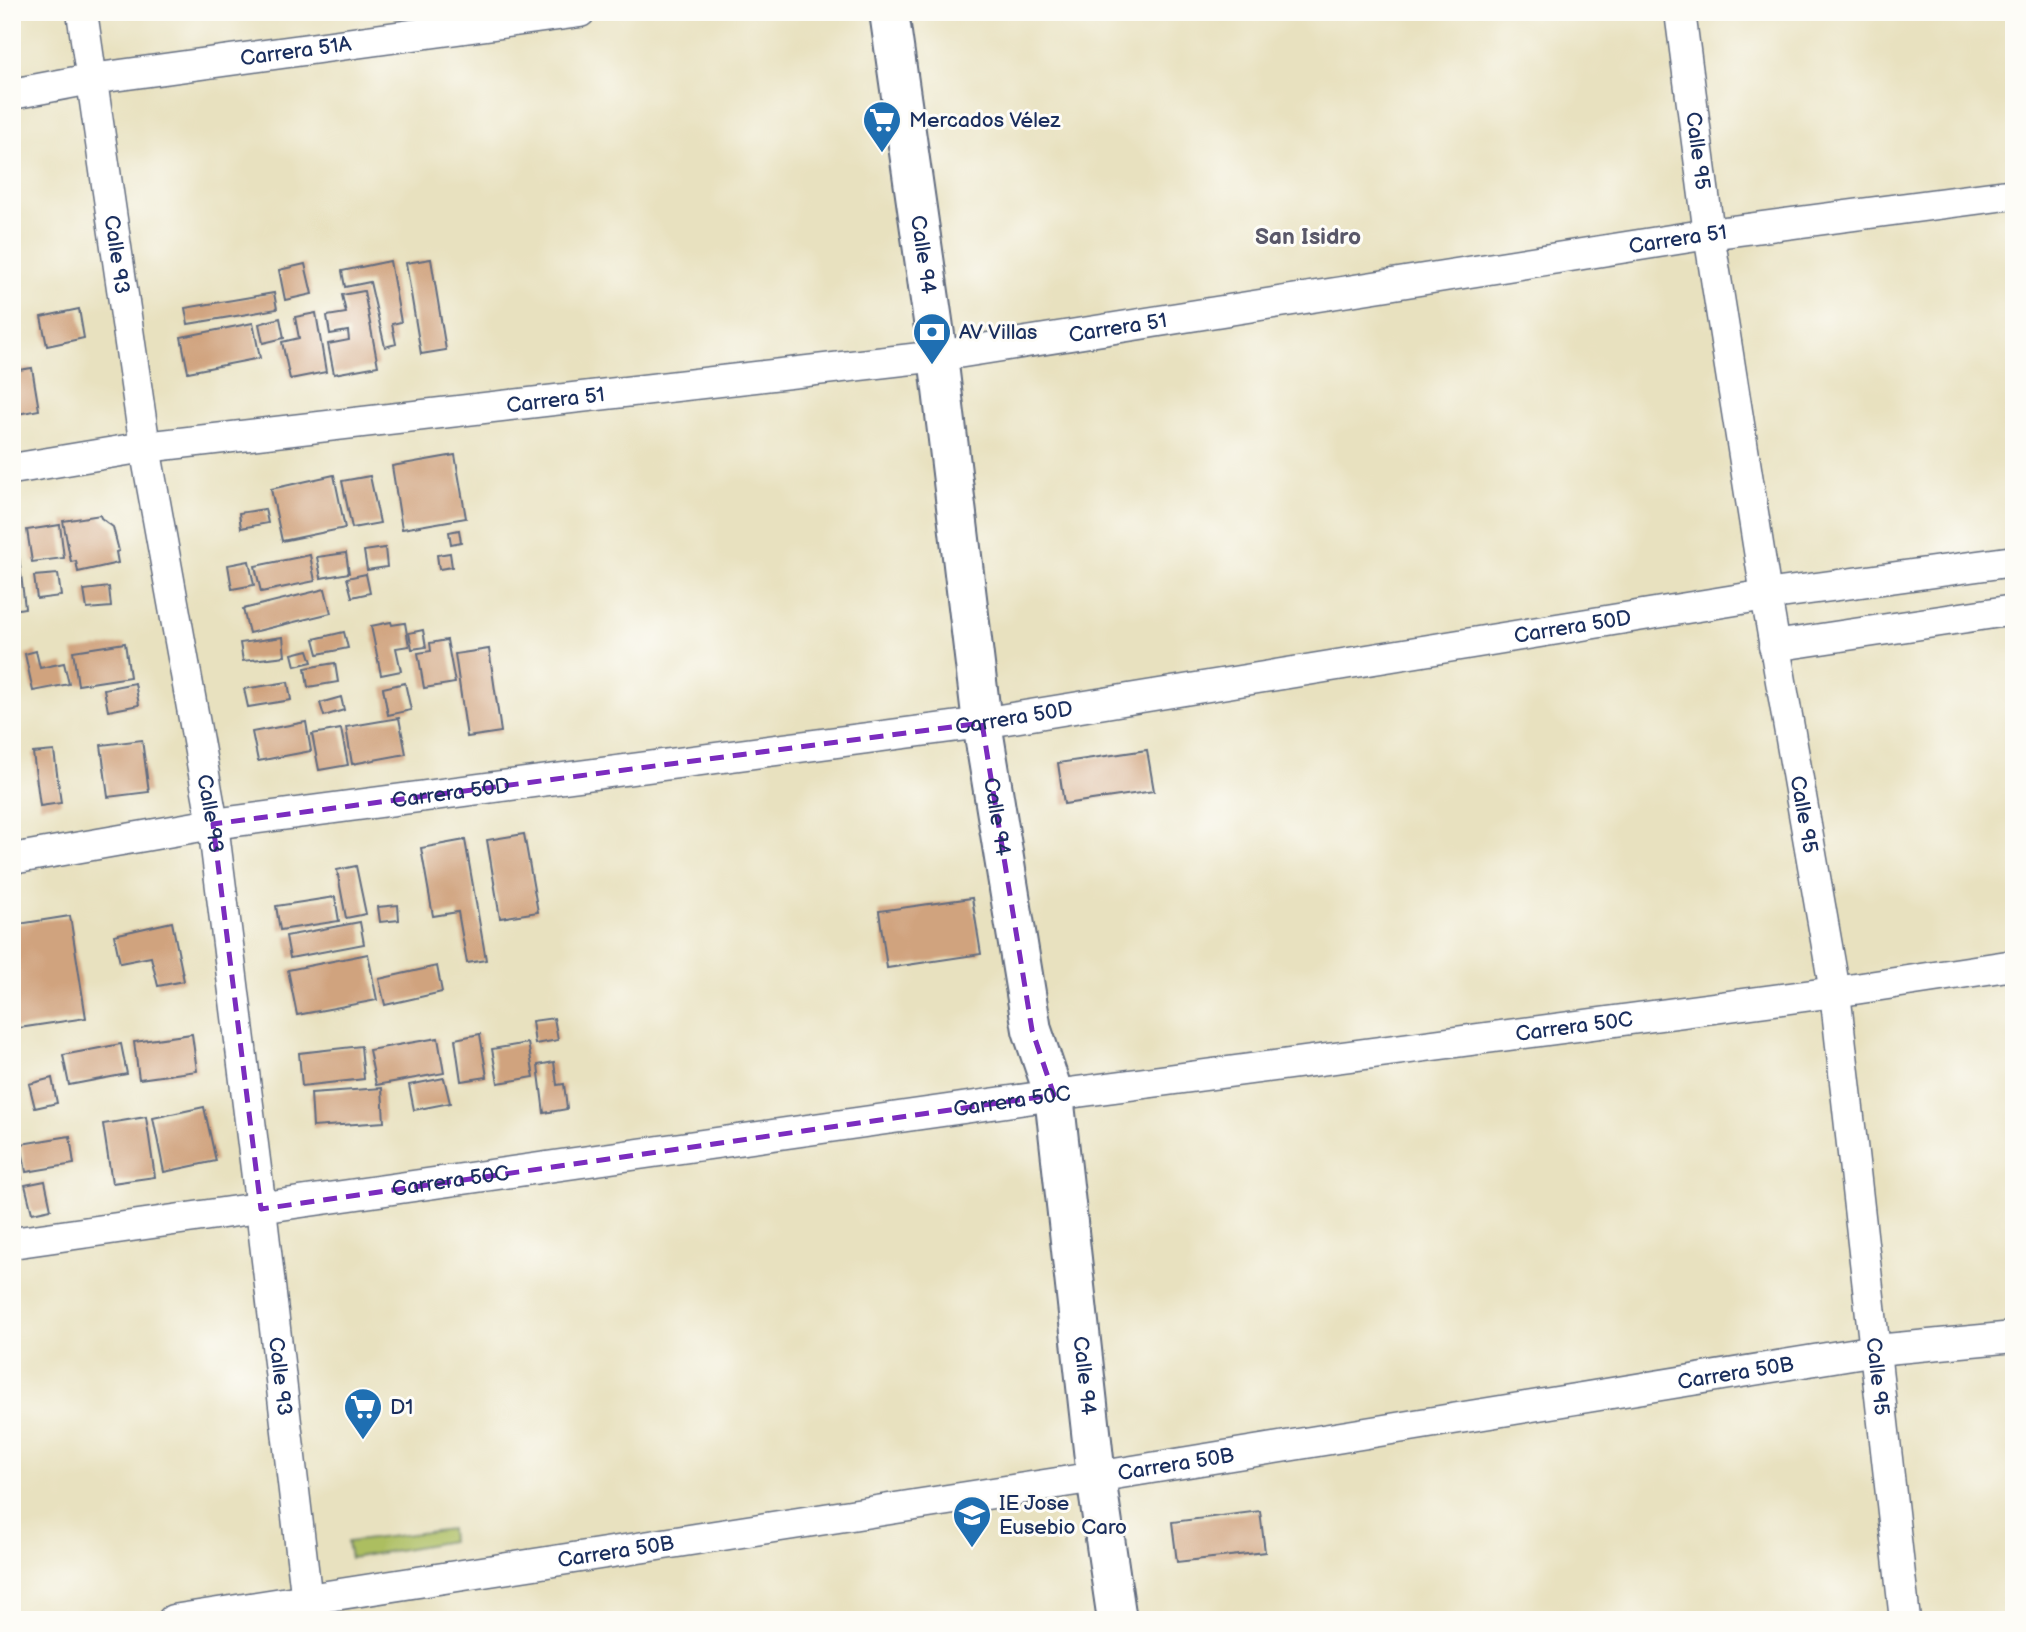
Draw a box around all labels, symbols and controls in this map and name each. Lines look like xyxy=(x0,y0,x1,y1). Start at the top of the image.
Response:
street label: Carrera 51A xyxy=(239,31,353,71)
supermarket icon: Mercados Vélez xyxy=(861,99,903,154)
place label: Mercados Vélez xyxy=(909,108,1061,133)
street label: Calle 95 xyxy=(1680,110,1715,191)
street label: Calle 93 xyxy=(99,214,135,296)
street label: Calle 94 xyxy=(905,214,941,296)
street label: Carrera 51 xyxy=(1627,220,1728,260)
district label: San Isidro xyxy=(1255,223,1361,251)
street label: Carrera 51 xyxy=(1067,308,1169,348)
bank icon: AV Villas xyxy=(911,311,953,366)
place label: AV Villas xyxy=(959,320,1037,345)
street label: Carrera 51 xyxy=(505,382,606,418)
street label: Carrera 50D xyxy=(1512,605,1633,649)
street label: Carrera 50D xyxy=(954,696,1075,739)
street label: Calle 93 xyxy=(191,772,228,854)
street label: Carrera 50D xyxy=(391,773,511,813)
street label: Calle 95 xyxy=(1785,774,1823,855)
street label: Calle 94 xyxy=(978,776,1015,858)
street label: Carrera 50C xyxy=(1514,1007,1634,1047)
street label: Carrera 50C xyxy=(952,1081,1072,1122)
street label: Carrera 50C xyxy=(390,1161,511,1202)
street label: Calle 94 xyxy=(1068,1335,1101,1416)
street label: Calle 93 xyxy=(263,1336,297,1417)
street label: Calle 95 xyxy=(1861,1336,1894,1417)
street label: Carrera 50B xyxy=(1676,1352,1796,1395)
supermarket icon: D1 xyxy=(342,1386,384,1441)
place label: D1 xyxy=(390,1395,413,1420)
street label: Carrera 50B xyxy=(1116,1443,1236,1486)
place label: IE Jose Eusebio Caro xyxy=(999,1491,1127,1540)
school or university icon: IE Jose Eusebio Caro xyxy=(951,1494,993,1549)
street label: Carrera 50B xyxy=(556,1531,676,1573)

